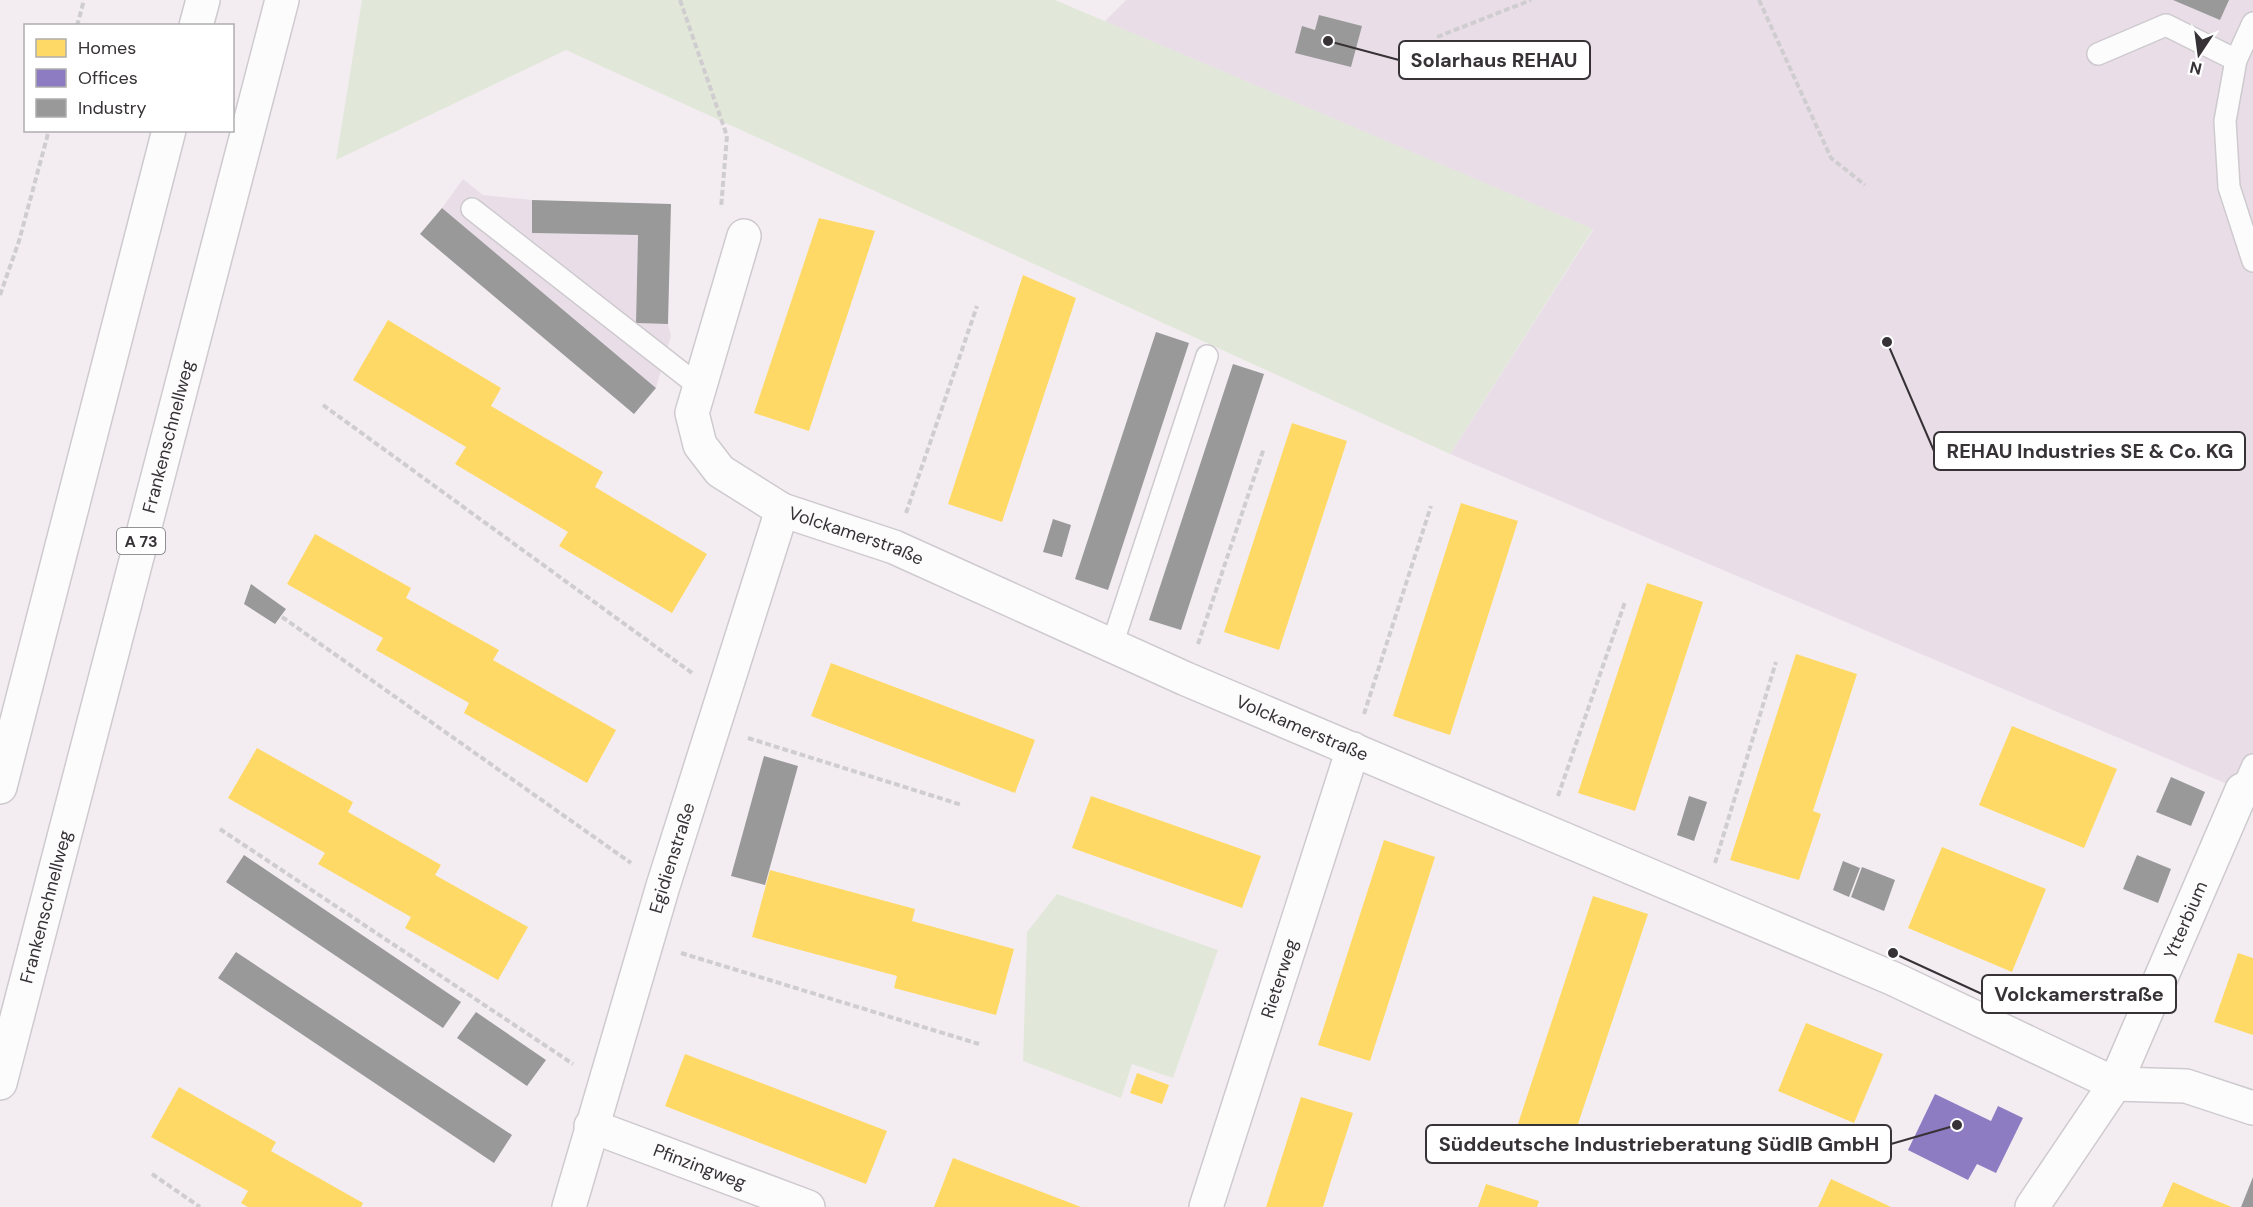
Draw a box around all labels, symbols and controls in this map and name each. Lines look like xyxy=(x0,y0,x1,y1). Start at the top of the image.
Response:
legend xyxy=(24,24,234,132)
north arrow xyxy=(2169,24,2229,84)
text: Homes xyxy=(78,36,136,60)
callout: Solarhaus REHAU xyxy=(1399,41,1590,79)
text: Solarhaus REHAU xyxy=(1410,47,1578,73)
text: N xyxy=(2188,57,2204,80)
text: Offices xyxy=(78,66,138,90)
text: Industry xyxy=(78,96,147,120)
street label: Frankenschnellweg xyxy=(137,357,200,516)
callout: REHAU Industries SE & Co. KG xyxy=(1934,432,2245,470)
text: REHAU Industries SE & Co. KG xyxy=(1947,438,2233,464)
street label: Volckamerstraße xyxy=(785,501,928,571)
road number: A 73 xyxy=(117,528,165,554)
street label: Volckamerstraße xyxy=(1232,690,1372,767)
street label: Egidienstraße xyxy=(644,800,701,916)
street label: Frankenschnellweg xyxy=(14,828,77,986)
street label: Ytterbium xyxy=(2158,877,2213,963)
street label: Rieterweg xyxy=(1255,936,1303,1021)
callout: Volckamerstraße xyxy=(1982,975,2176,1013)
text: Volckamerstraße xyxy=(1994,981,2164,1007)
callout: Süddeutsche Industrieberatung SüdIB GmbH xyxy=(1426,1125,1891,1163)
text: Süddeutsche Industrieberatung SüdIB GmbH xyxy=(1439,1131,1879,1157)
street label: Pfinzingweg xyxy=(650,1138,750,1195)

